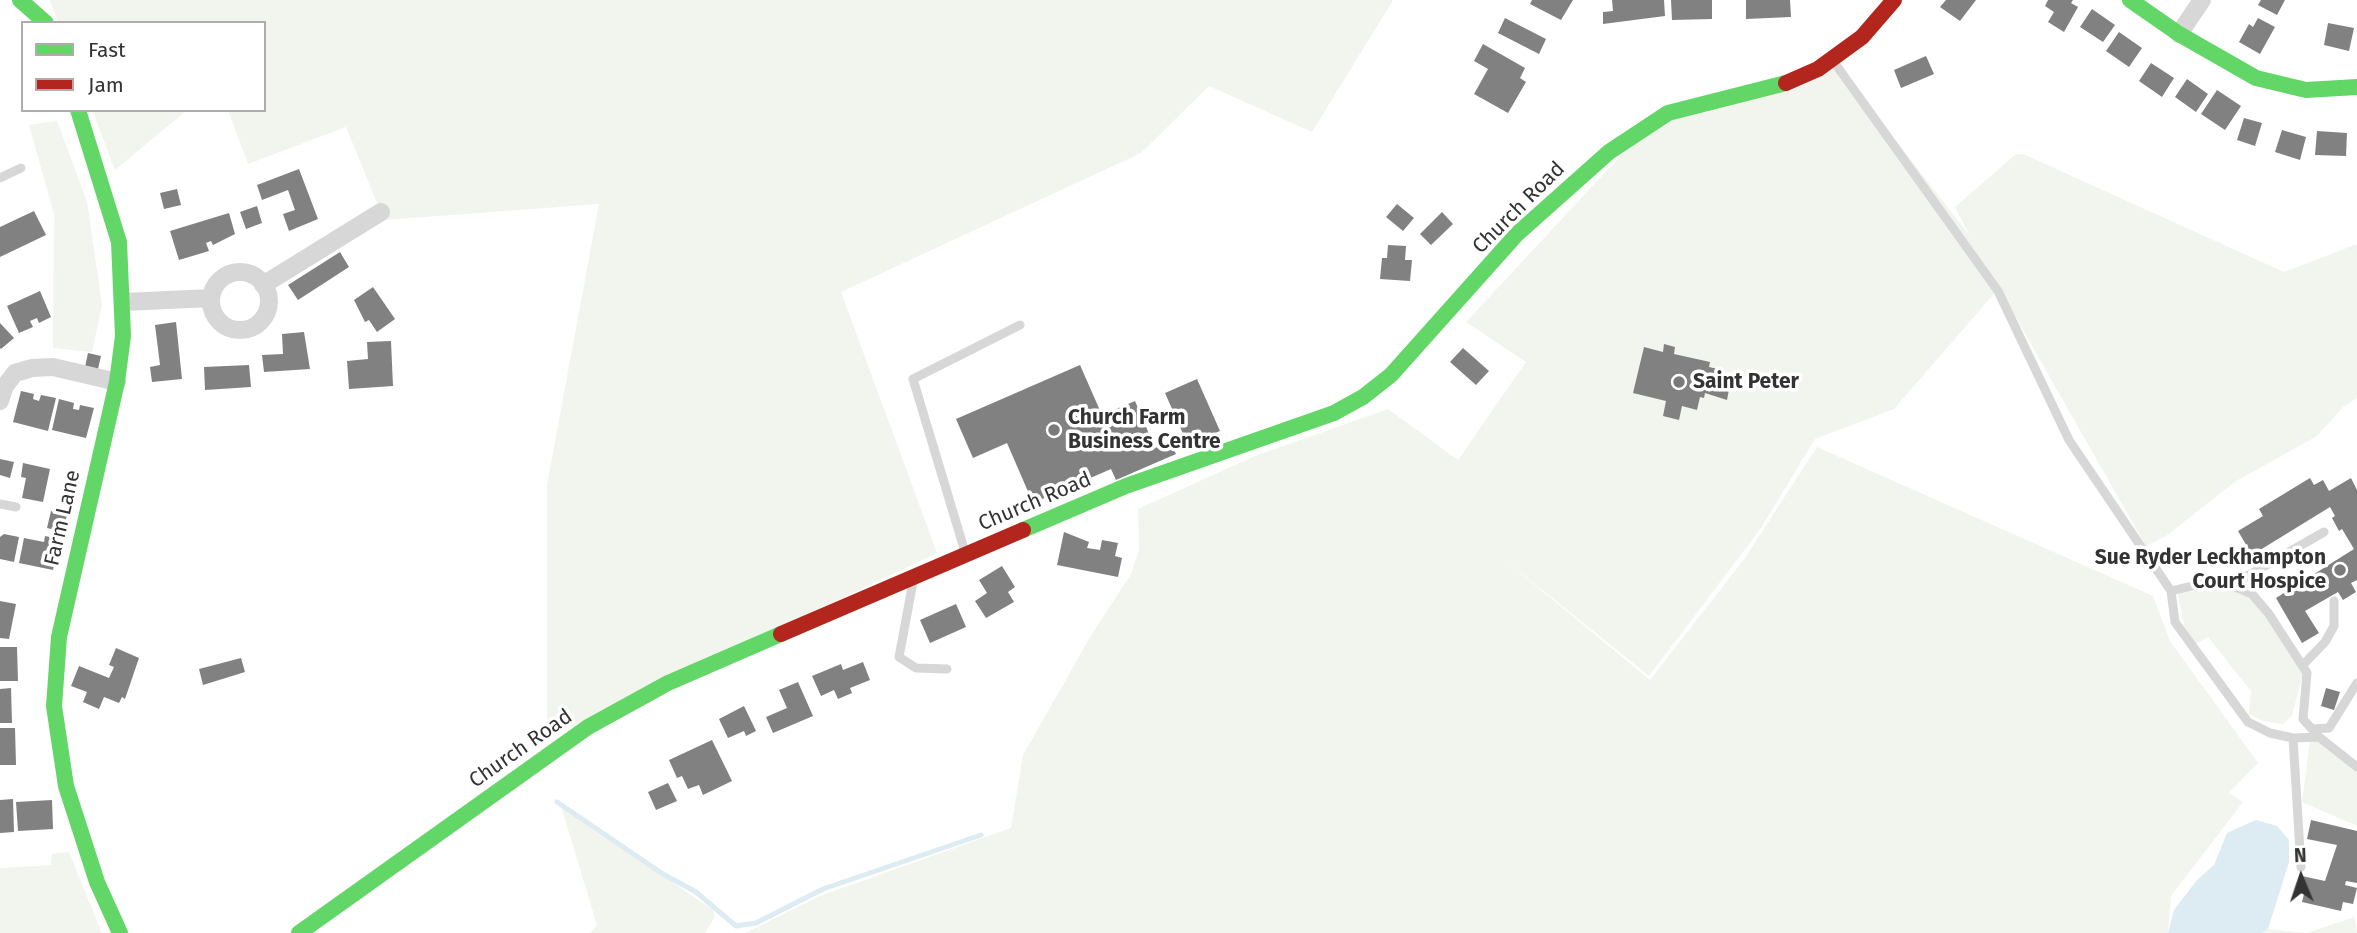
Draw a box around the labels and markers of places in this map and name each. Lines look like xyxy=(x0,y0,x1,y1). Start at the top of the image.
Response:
place label: Saint Peter xyxy=(1693,369,1799,395)
marker: Saint Peter xyxy=(1671,374,1687,390)
place label: Church Farm Business Centre xyxy=(1068,405,1221,455)
marker: Church Farm Business Centre xyxy=(1046,422,1062,438)
place label: Sue Ryder Leckhampton Court Hospice xyxy=(2095,545,2326,595)
marker: Sue Ryder Leckhampton Court Hospice xyxy=(2332,562,2348,578)

